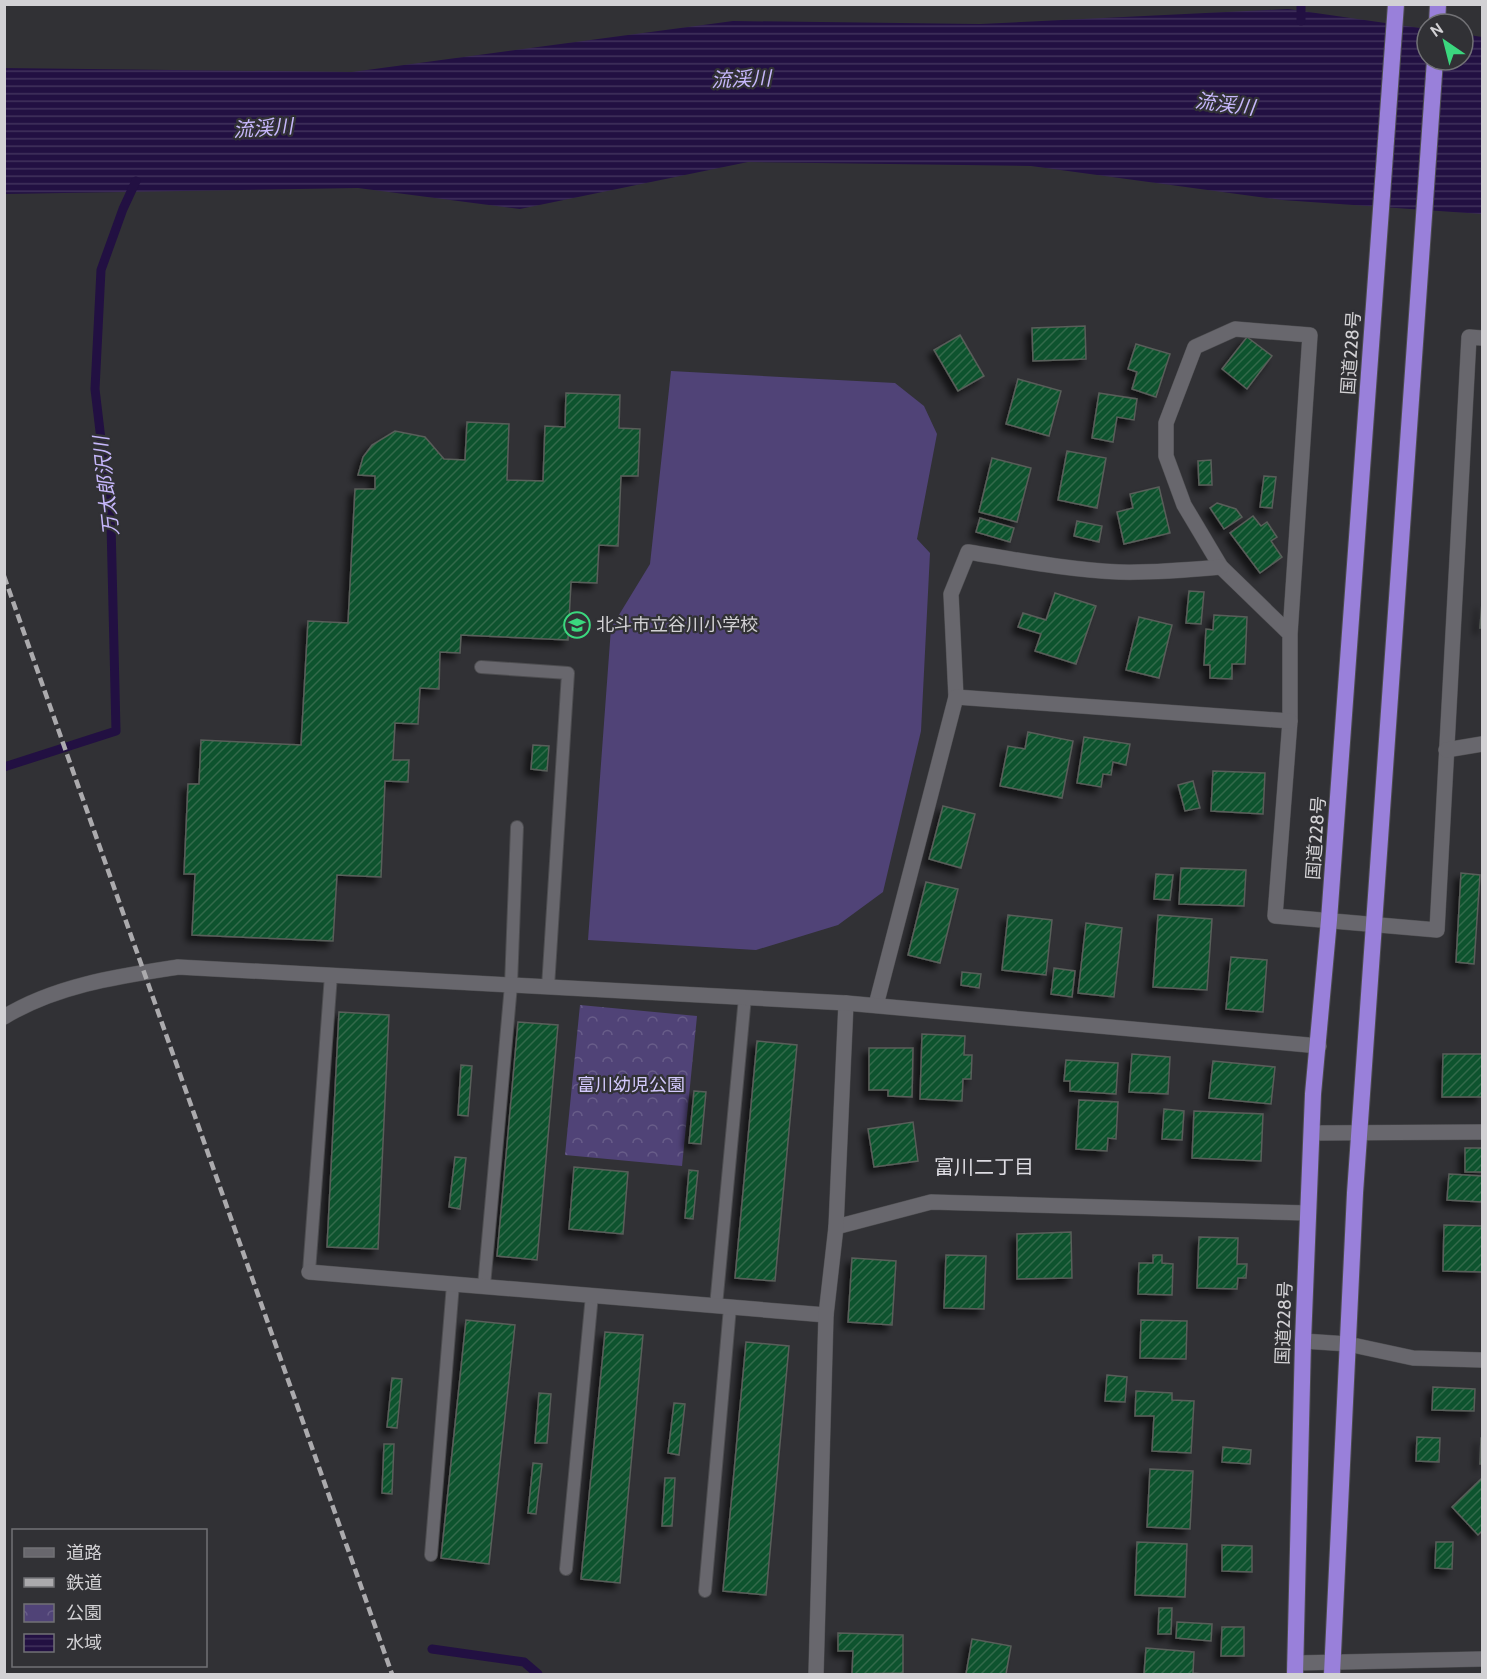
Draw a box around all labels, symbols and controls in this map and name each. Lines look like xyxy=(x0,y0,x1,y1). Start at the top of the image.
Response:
north arrow xyxy=(1415,12,1475,72)
text: N xyxy=(1427,19,1447,41)
water label: 流渓川 xyxy=(711,66,773,92)
water label: 流渓川 xyxy=(1194,88,1258,120)
water label: 流渓川 xyxy=(232,114,296,142)
street label: 国道228号 xyxy=(1337,310,1365,396)
water label: 万太郎沢川 xyxy=(89,433,123,537)
school or university icon: 北斗市立谷川小学校 xyxy=(562,610,592,640)
place label: 北斗市立谷川小学校 xyxy=(596,614,758,636)
street label: 国道228号 xyxy=(1302,795,1330,881)
park label: 富川幼児公園 xyxy=(577,1074,685,1096)
district label: 富川二丁目 xyxy=(934,1155,1034,1179)
street label: 国道228号 xyxy=(1272,1281,1296,1365)
legend xyxy=(12,1529,207,1667)
text: 道路 xyxy=(66,1542,102,1564)
text: 鉄道 xyxy=(66,1572,102,1594)
text: 公園 xyxy=(66,1602,102,1624)
text: 水域 xyxy=(66,1632,102,1654)

